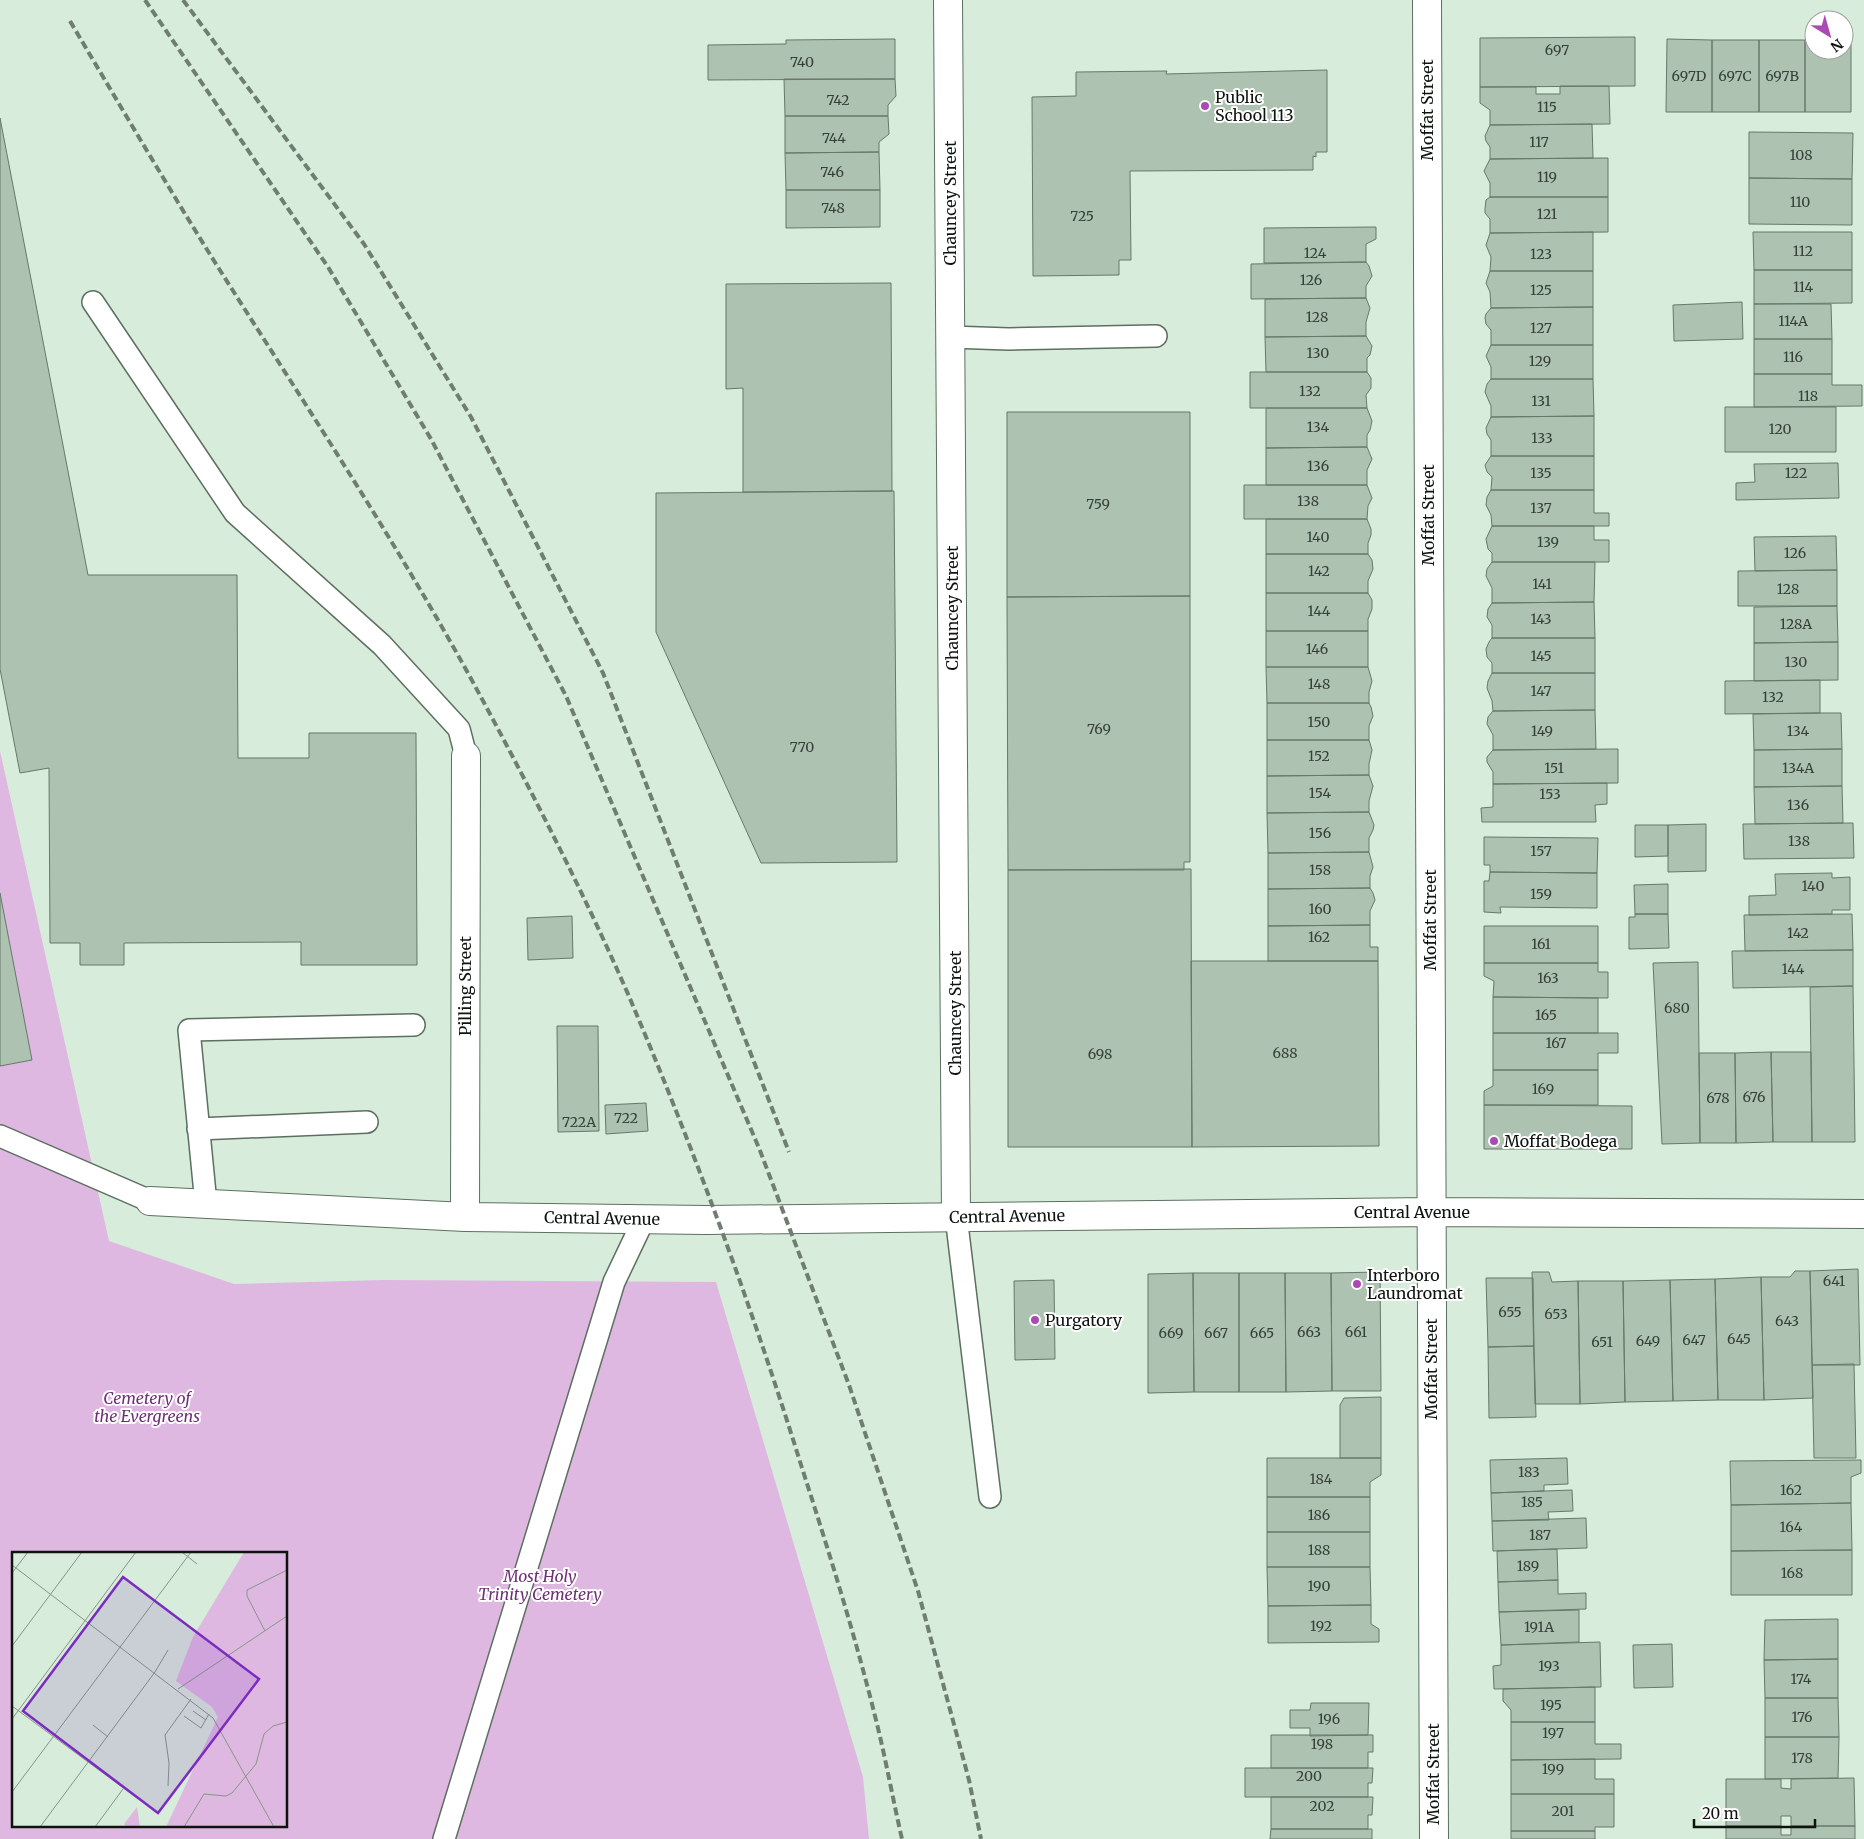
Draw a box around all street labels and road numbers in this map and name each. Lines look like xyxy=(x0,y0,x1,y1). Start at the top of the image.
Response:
street label: Moffat Street xyxy=(1417,58,1437,161)
street label: Chauncey Street xyxy=(940,140,960,266)
street label: Moffat Street xyxy=(1418,463,1438,566)
street label: Chauncey Street xyxy=(942,545,962,671)
street label: Moffat Street xyxy=(1420,868,1440,971)
street label: Pilling Street xyxy=(455,935,475,1036)
street label: Chauncey Street xyxy=(945,950,965,1076)
street label: Central Avenue xyxy=(1354,1202,1470,1222)
street label: Central Avenue xyxy=(949,1205,1065,1227)
street label: Central Avenue xyxy=(544,1207,660,1229)
street label: Moffat Street xyxy=(1421,1317,1441,1420)
street label: Moffat Street xyxy=(1423,1722,1443,1825)

